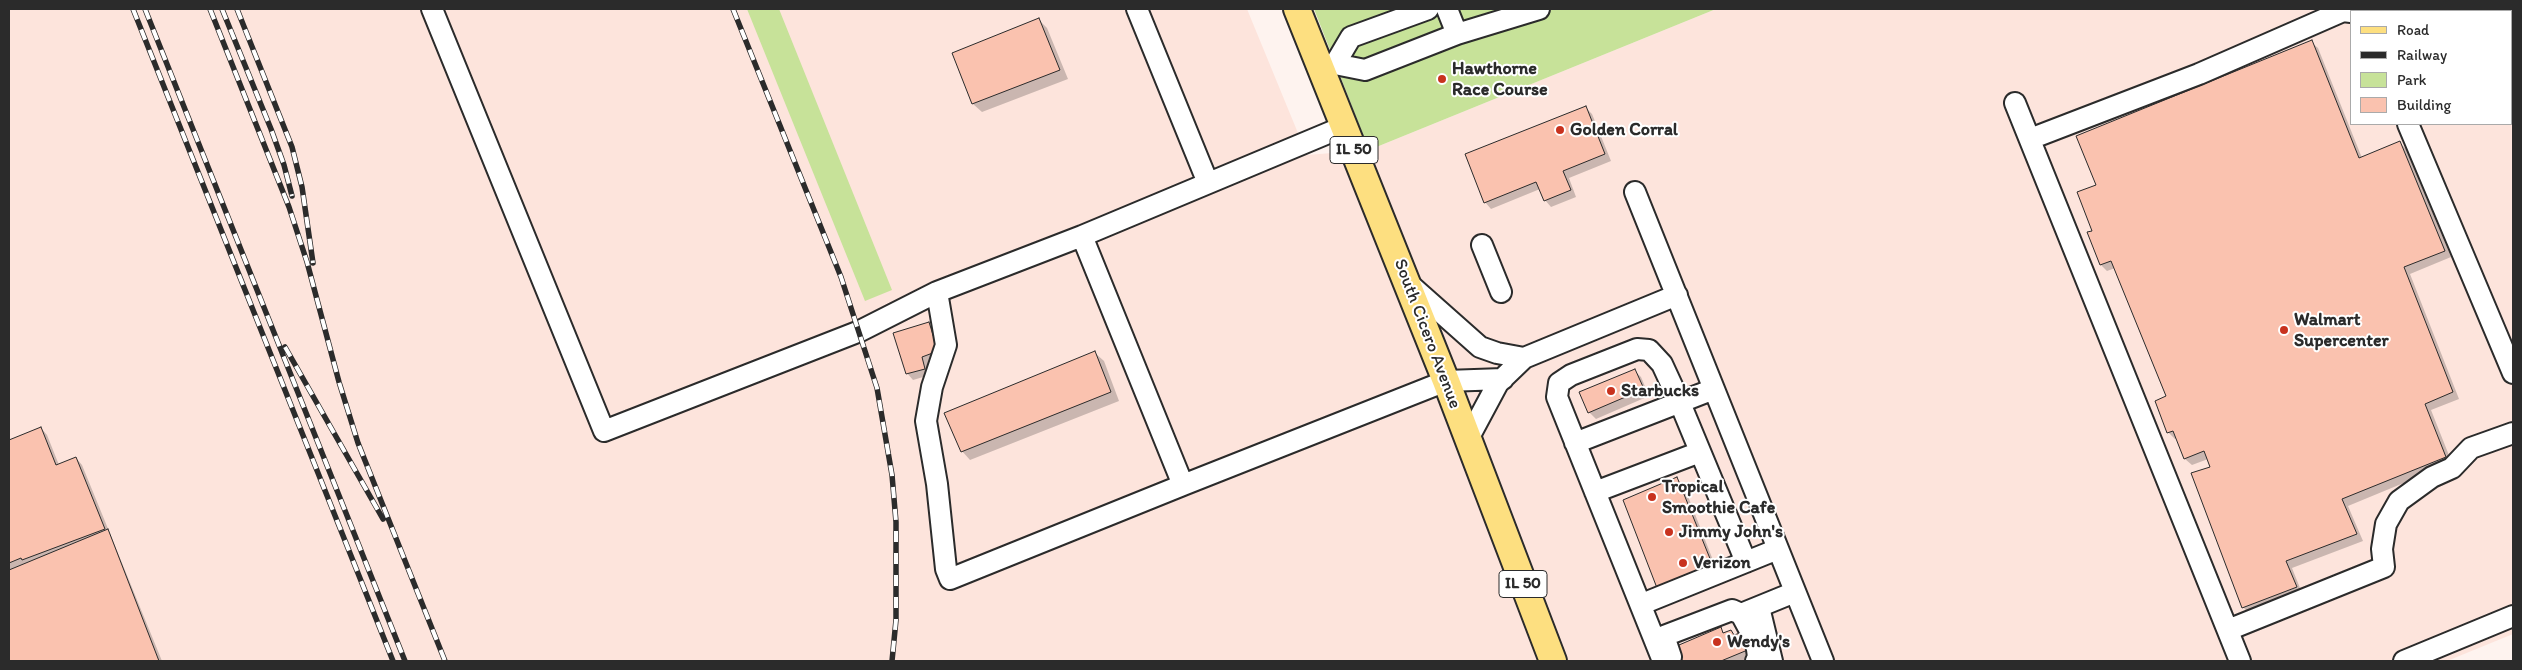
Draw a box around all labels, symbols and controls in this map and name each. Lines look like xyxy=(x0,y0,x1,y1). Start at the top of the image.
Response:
legend xyxy=(2350,10,2512,125)
text: Road xyxy=(2397,21,2429,39)
text: Railway xyxy=(2397,46,2447,64)
place label: Hawthorne Race Course xyxy=(1452,58,1548,100)
text: Park xyxy=(2397,71,2427,89)
marker: Hawthorne Race Course xyxy=(1436,73,1448,85)
text: Building xyxy=(2397,96,2451,114)
place label: Golden Corral xyxy=(1570,119,1678,141)
marker: Golden Corral xyxy=(1554,124,1566,136)
road number: IL 50 xyxy=(1330,136,1378,164)
street label: South Cicero Avenue xyxy=(1388,256,1466,412)
place label: Walmart Supercenter xyxy=(2294,309,2389,352)
marker: Walmart Supercenter xyxy=(2278,324,2290,336)
place label: Starbucks xyxy=(1621,380,1699,402)
marker: Starbucks xyxy=(1605,385,1617,397)
place label: Tropical Smoothie Cafe xyxy=(1662,476,1775,518)
marker: Tropical Smoothie Cafe xyxy=(1646,491,1658,503)
place label: Jimmy John's xyxy=(1679,521,1783,543)
marker: Jimmy John's xyxy=(1663,526,1675,538)
place label: Verizon xyxy=(1693,552,1751,574)
marker: Verizon xyxy=(1677,557,1689,569)
road number: IL 50 xyxy=(1499,570,1547,598)
place label: Wendy's xyxy=(1727,631,1790,653)
marker: Wendy's xyxy=(1711,636,1723,648)

